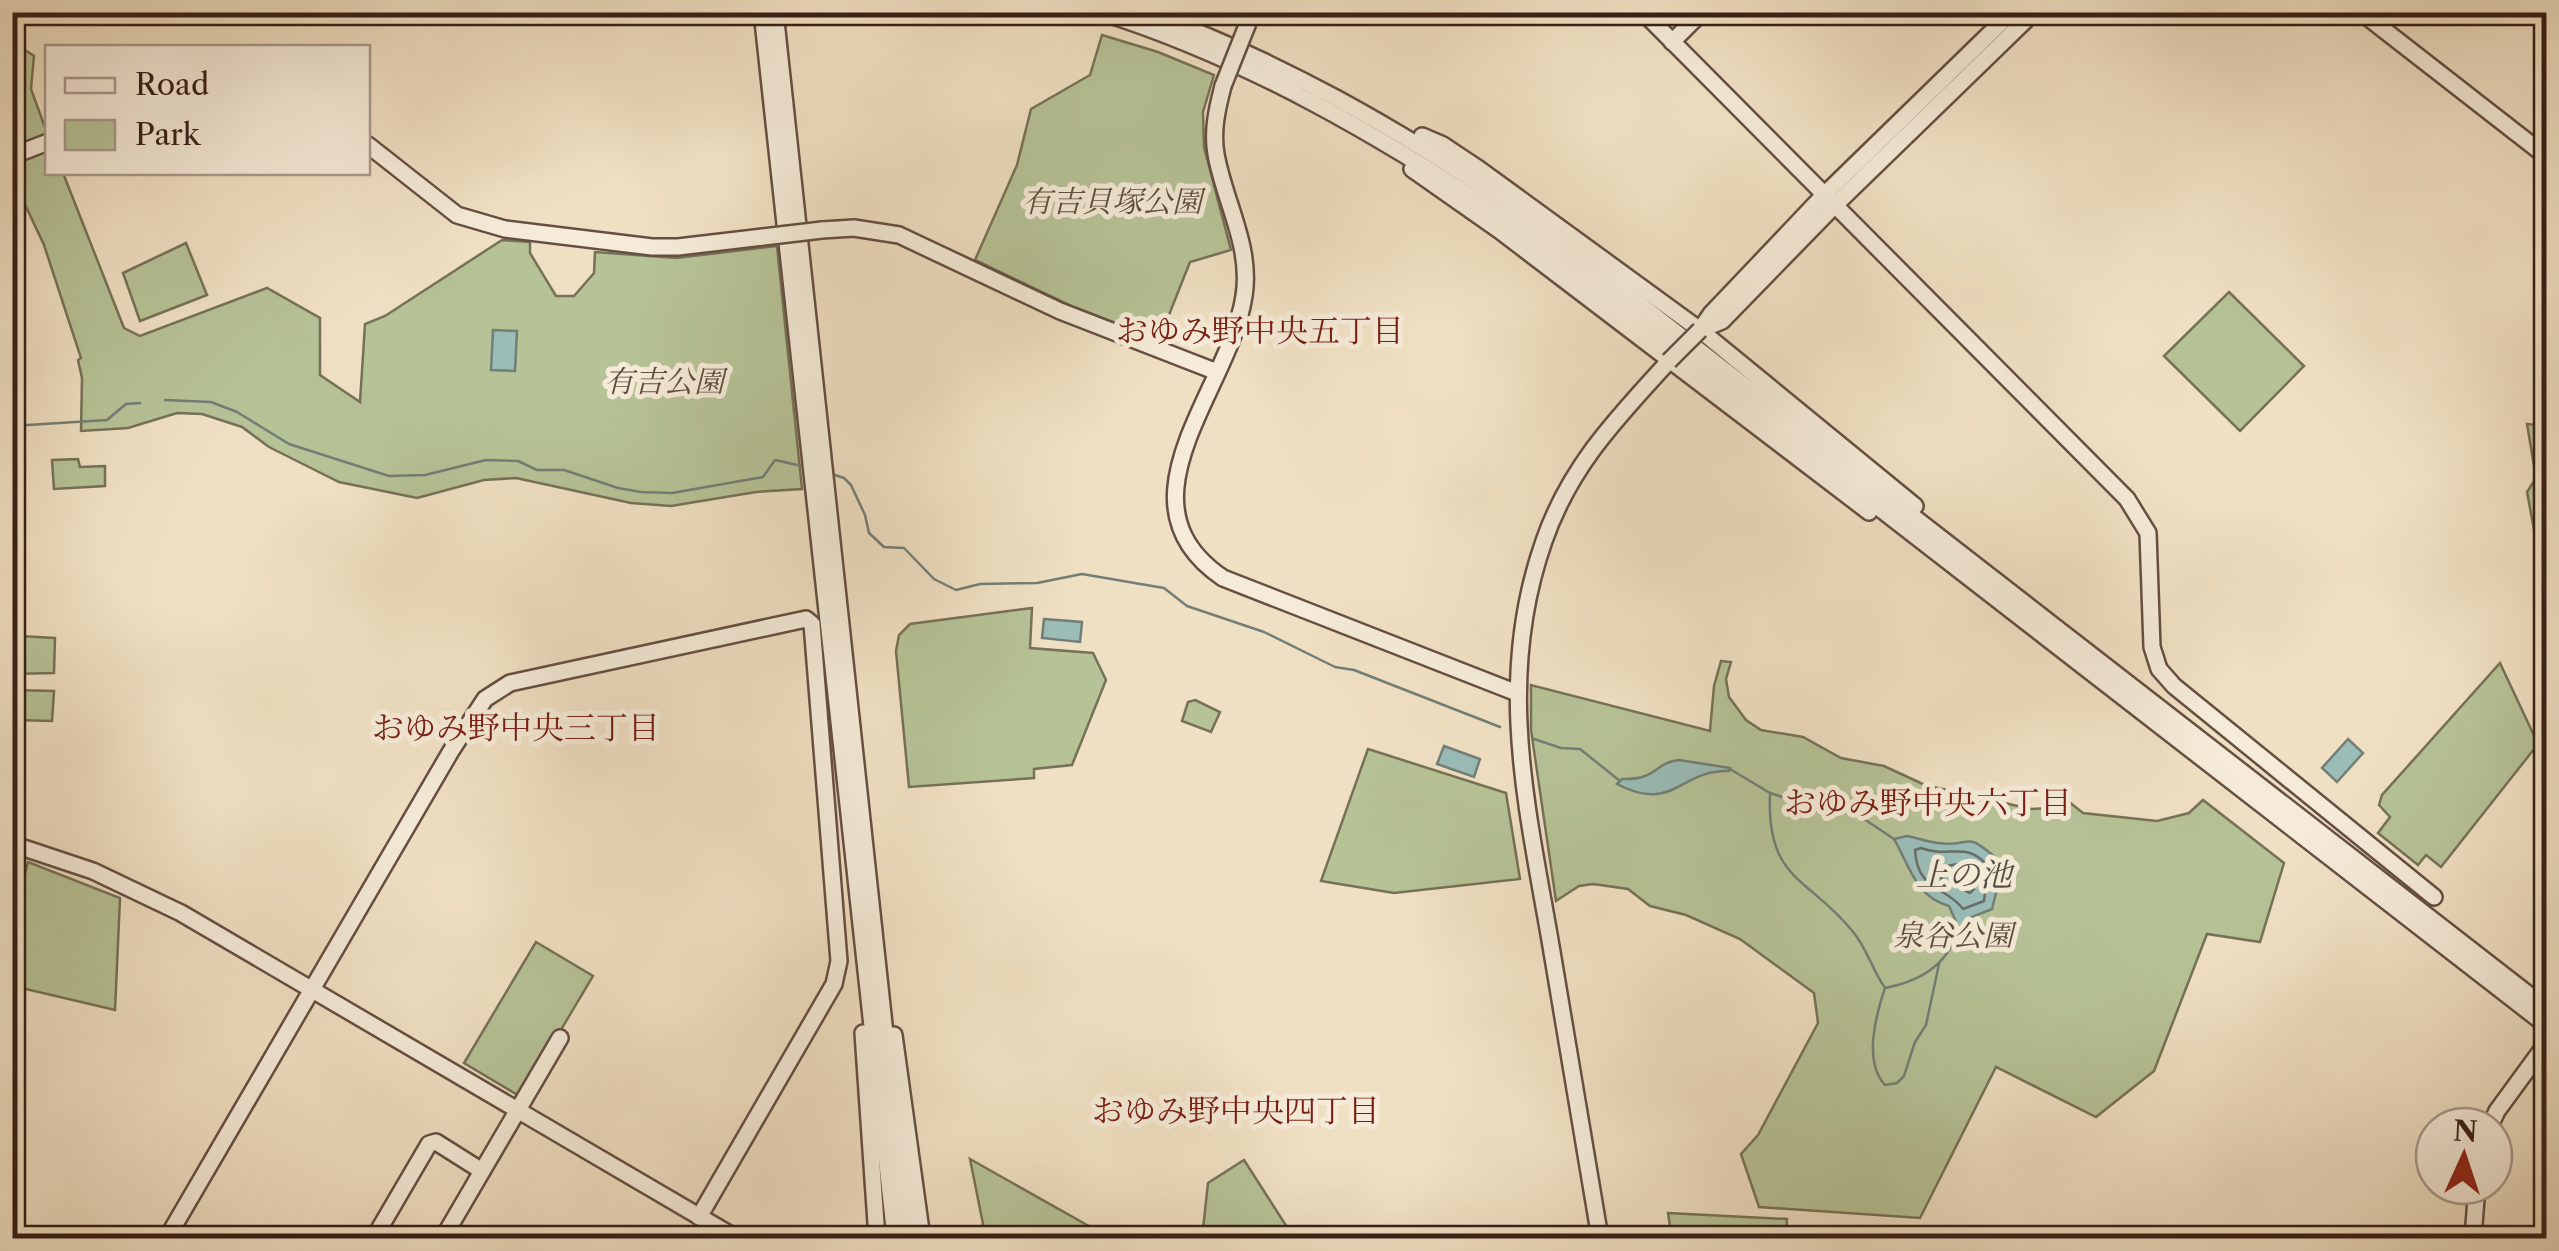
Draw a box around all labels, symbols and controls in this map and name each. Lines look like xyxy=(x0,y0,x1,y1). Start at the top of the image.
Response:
legend xyxy=(45,45,370,175)
text: Road xyxy=(135,66,209,103)
text: Park xyxy=(135,116,202,153)
park label: 有吉貝塚公園 xyxy=(1022,183,1207,220)
district label: おゆみ野中央五丁目 xyxy=(1116,311,1404,350)
park label: 有吉公園 xyxy=(604,363,729,400)
district label: おゆみ野中央三丁目 xyxy=(372,708,660,747)
district label: おゆみ野中央六丁目 xyxy=(1784,783,2072,822)
water label: 上の池 xyxy=(1916,855,2015,894)
park label: 泉谷公園 xyxy=(1893,917,2018,954)
district label: おゆみ野中央四丁目 xyxy=(1092,1091,1380,1130)
north arrow xyxy=(2414,1106,2514,1206)
text: N xyxy=(2452,1113,2478,1149)

